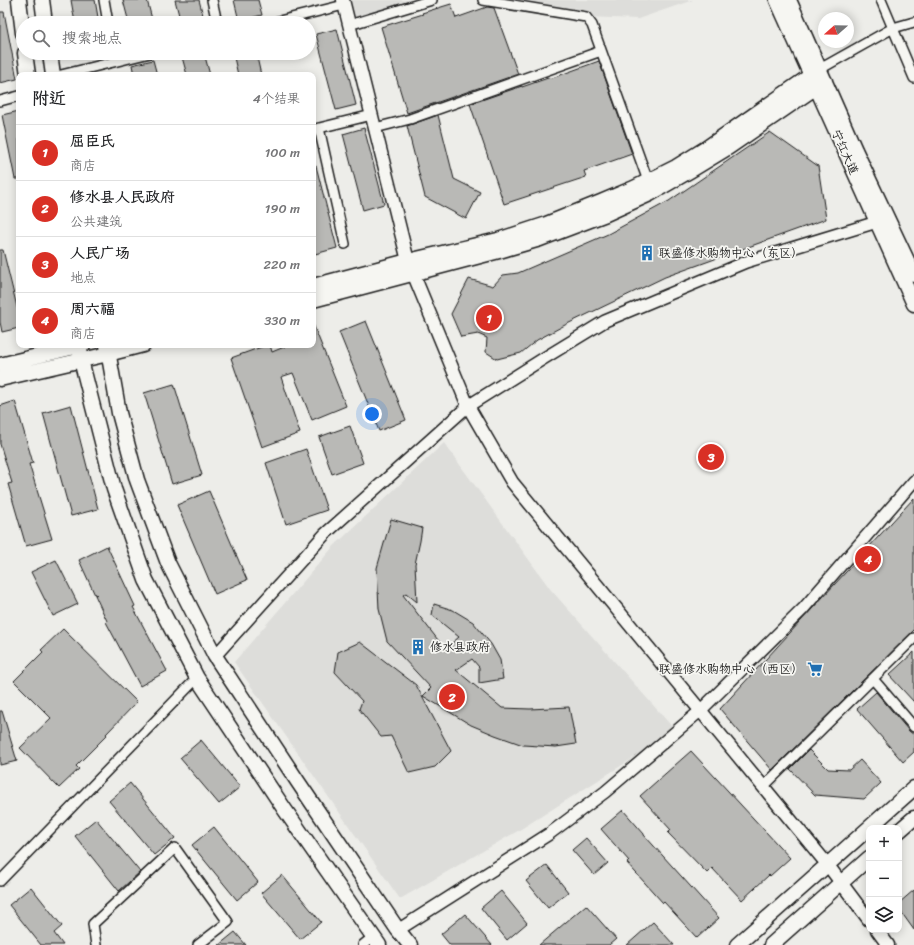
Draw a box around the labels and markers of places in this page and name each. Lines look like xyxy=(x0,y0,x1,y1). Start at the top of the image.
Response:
place label: 联盛修水购物中心（东区） xyxy=(659,242,803,264)
building icon: 联盛修水购物中心（东区） xyxy=(638,244,656,262)
pin: 1 xyxy=(476,303,502,333)
pin: 3 xyxy=(698,442,724,472)
pin: 4 xyxy=(855,544,881,574)
place label: 修水县政府 xyxy=(430,636,490,658)
building icon: 修水县政府 xyxy=(409,638,427,656)
place label: 联盛修水购物中心（西区） xyxy=(659,658,803,680)
supermarket icon: 联盛修水购物中心（西区） xyxy=(806,660,824,678)
pin: 2 xyxy=(439,682,465,712)

